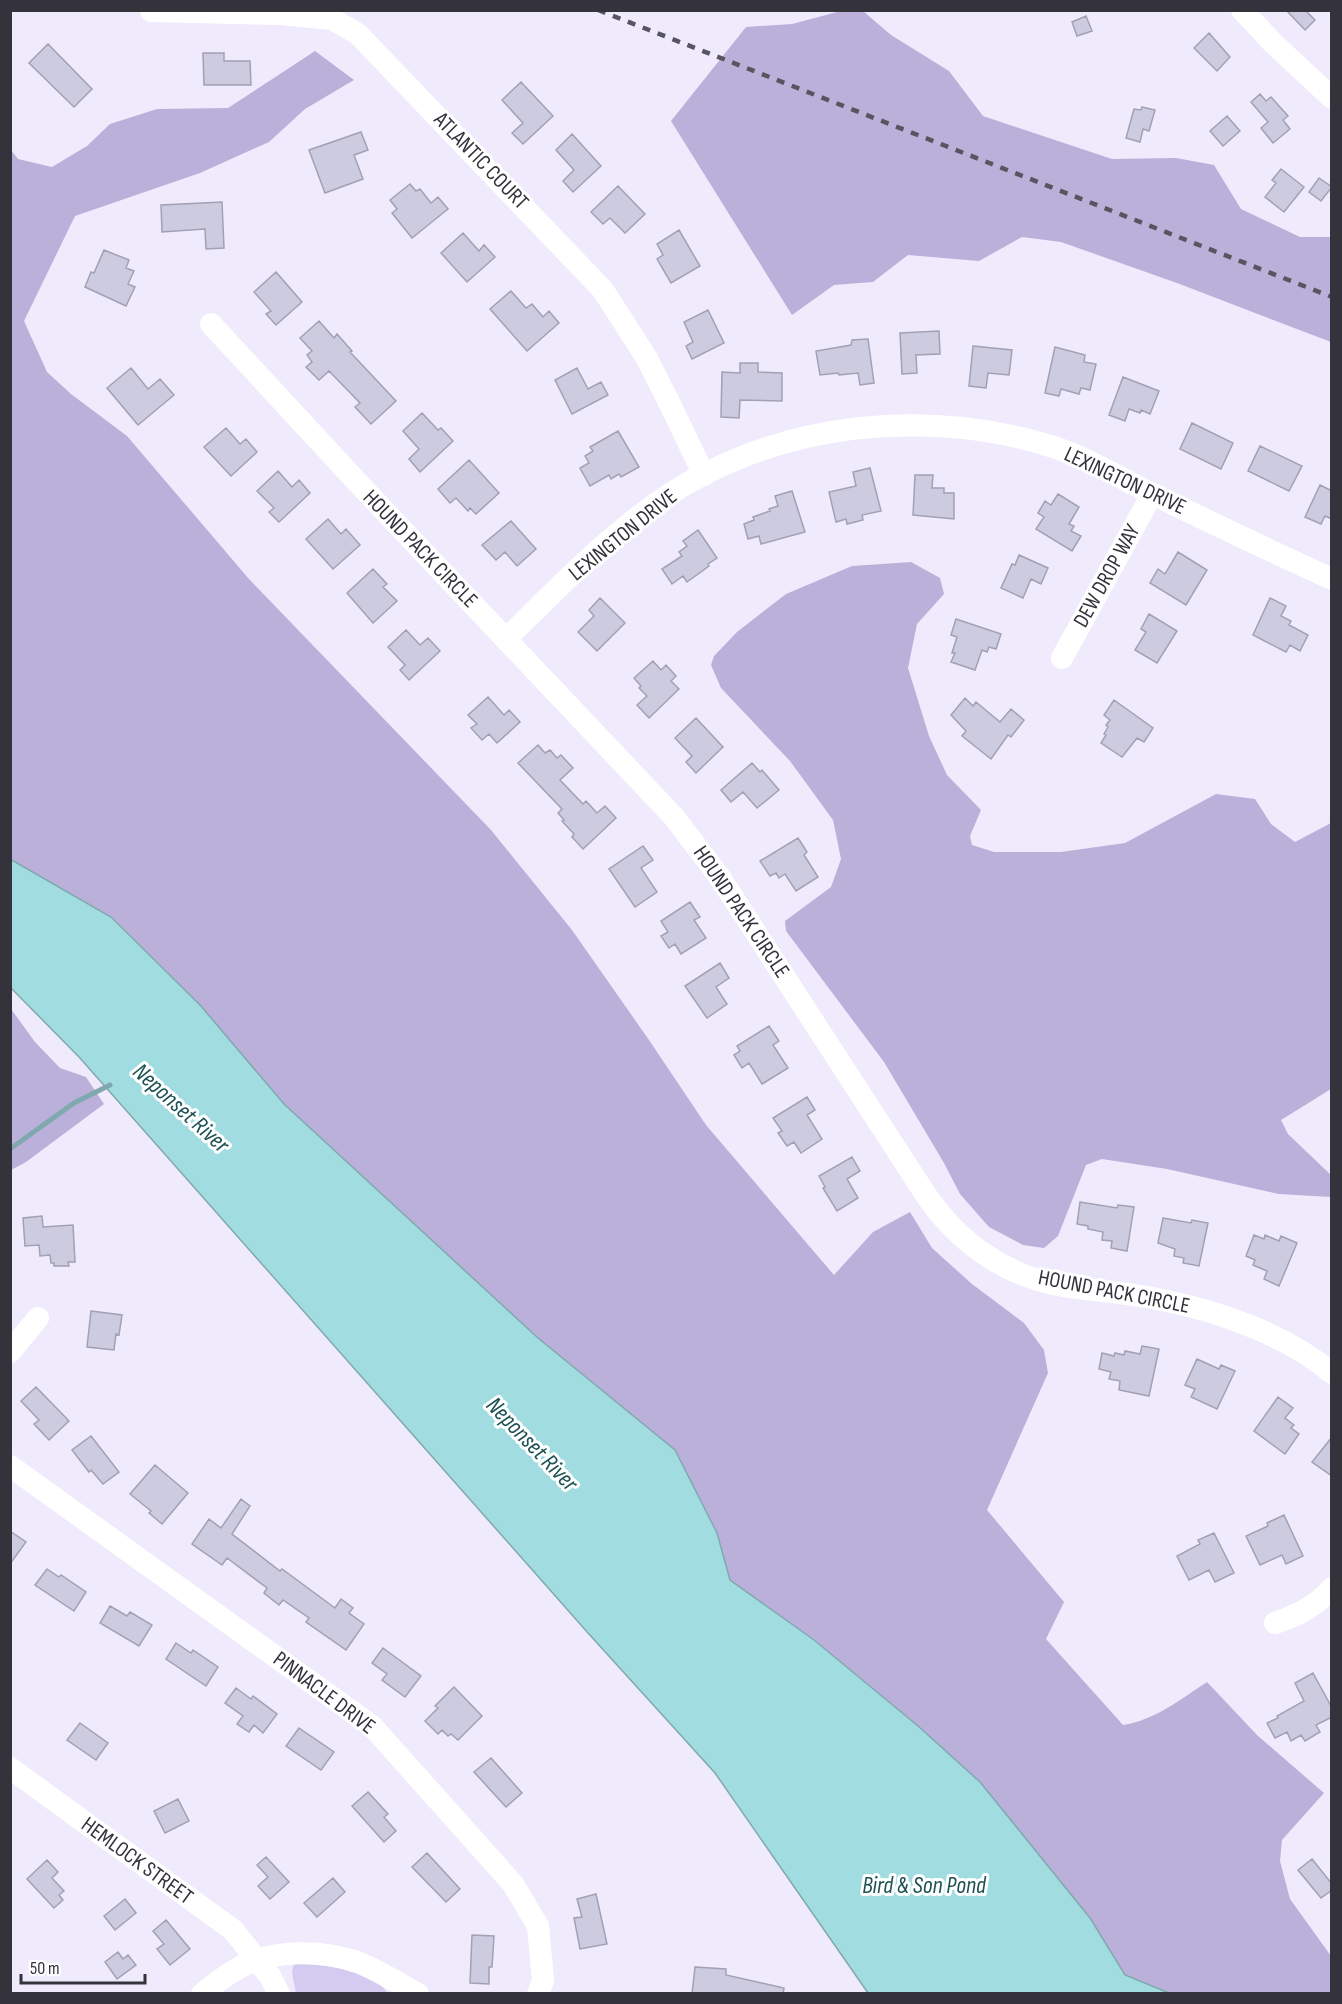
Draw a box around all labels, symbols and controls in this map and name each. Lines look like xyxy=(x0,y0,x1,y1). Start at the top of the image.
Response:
street label: ATLANTIC COURT xyxy=(427,106,534,215)
street label: LEXINGTON DRIVE xyxy=(1060,441,1190,521)
street label: LEXINGTON DRIVE xyxy=(563,483,683,587)
street label: HOUND PACK CIRCLE xyxy=(357,484,483,614)
street label: DEW DROP WAY xyxy=(1068,520,1146,632)
street label: HOUND PACK CIRCLE xyxy=(687,841,795,983)
water label: Neponset River xyxy=(127,1057,236,1160)
street label: HOUND PACK CIRCLE xyxy=(1036,1264,1192,1320)
water label: Neponset River xyxy=(480,1391,585,1498)
street label: PINNACLE DRIVE xyxy=(267,1646,381,1740)
street label: HEMLOCK STREET xyxy=(76,1811,198,1911)
water label: Bird & Son Pond xyxy=(862,1871,987,1900)
scale bar xyxy=(21,1947,146,1985)
text: 50 m xyxy=(30,1958,60,1979)

